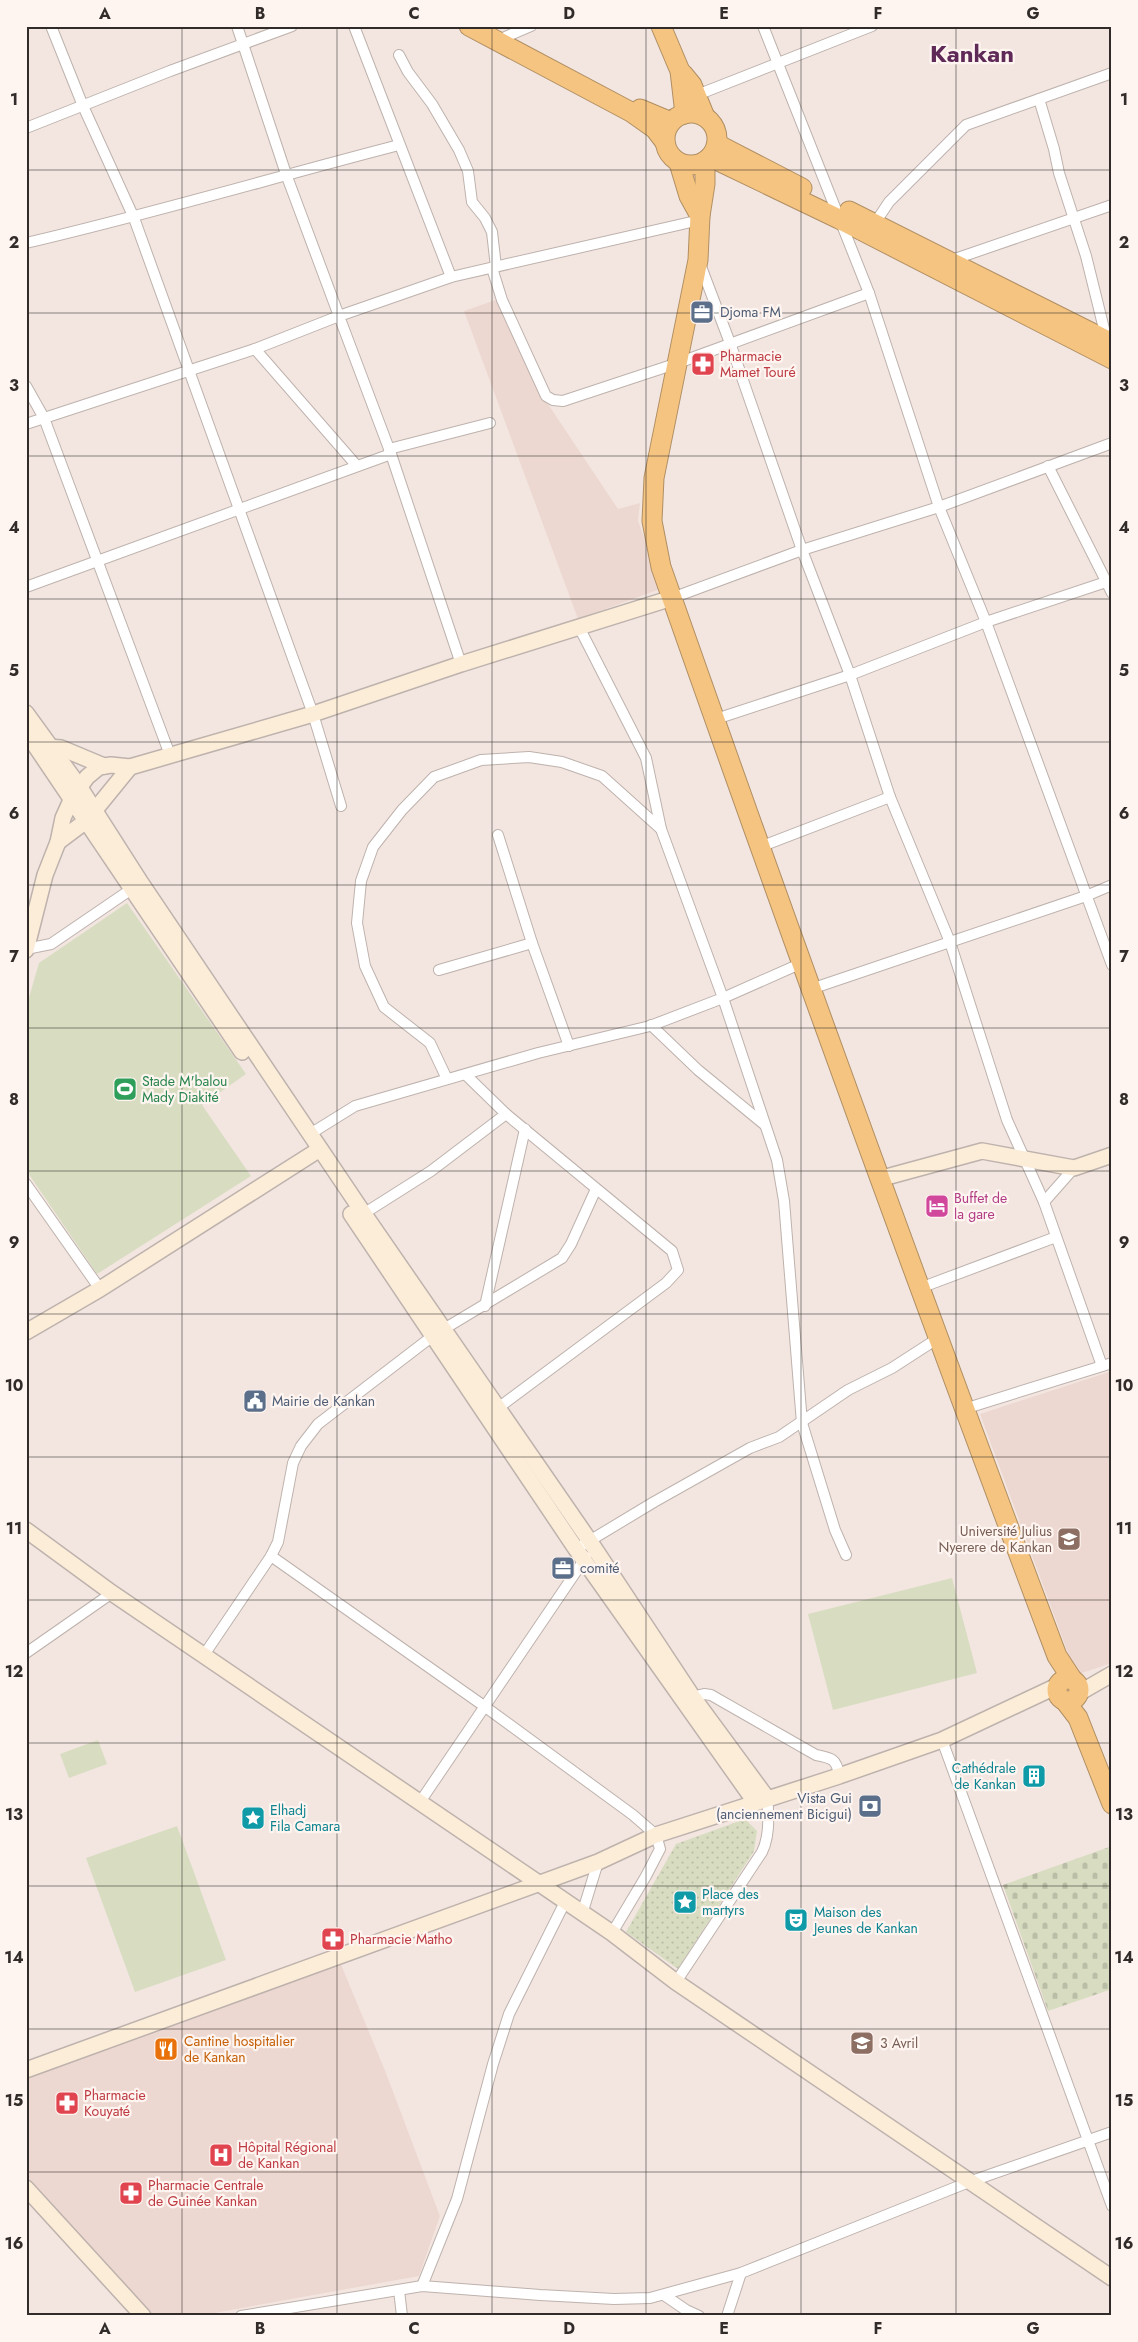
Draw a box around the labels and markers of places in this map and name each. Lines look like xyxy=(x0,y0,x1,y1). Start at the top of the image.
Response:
office icon: Djoma FM xyxy=(689,299,715,325)
place label: Djoma FM xyxy=(720,302,781,322)
place label: Pharmacie Mamet Touré xyxy=(720,346,796,382)
pharmacy icon: Pharmacie Mamet Touré xyxy=(690,351,716,377)
place label: Stade M'balou Mady Diakité xyxy=(142,1071,227,1107)
sports icon: Stade M'balou Mady Diakité xyxy=(112,1076,138,1102)
place label: Buffet de la gare xyxy=(954,1188,1007,1224)
hotel icon: Buffet de la gare xyxy=(924,1193,950,1219)
public building icon: Mairie de Kankan xyxy=(242,1388,268,1414)
place label: Mairie de Kankan xyxy=(272,1391,375,1411)
place label: Université Julius Nyerere de Kankan xyxy=(939,1521,1052,1557)
school or university icon: Université Julius Nyerere de Kankan xyxy=(1056,1526,1082,1552)
office icon: comité xyxy=(550,1555,576,1581)
place label: comité xyxy=(580,1558,619,1578)
place label: Cathédrale de Kankan xyxy=(952,1758,1016,1794)
building icon: Cathédrale de Kankan xyxy=(1021,1763,1047,1789)
place label: Vista Gui (anciennement Bicigui) xyxy=(716,1788,852,1824)
bank icon: Vista Gui (anciennement Bicigui) xyxy=(857,1793,883,1819)
place label: Elhadj Fila Camara xyxy=(270,1800,340,1836)
place icon: Elhadj Fila Camara xyxy=(240,1805,266,1831)
place label: Place des martyrs xyxy=(702,1884,759,1920)
place icon: Place des martyrs xyxy=(672,1889,698,1915)
place label: Maison des Jeunes de Kankan xyxy=(812,1902,918,1938)
theatre icon: Maison des Jeunes de Kankan xyxy=(783,1907,809,1933)
pharmacy icon: Pharmacie Matho xyxy=(320,1926,346,1952)
place label: Pharmacie Matho xyxy=(350,1929,453,1949)
school or university icon: 3 Avril xyxy=(849,2030,875,2056)
place label: Cantine hospitalier de Kankan xyxy=(184,2031,295,2067)
place label: 3 Avril xyxy=(880,2033,918,2053)
restaurant icon: Cantine hospitalier de Kankan xyxy=(153,2036,179,2062)
place label: Pharmacie Kouyaté xyxy=(84,2085,146,2121)
pharmacy icon: Pharmacie Kouyaté xyxy=(54,2090,80,2116)
place label: Hôpital Régional de Kankan xyxy=(238,2137,336,2173)
hospital icon: Hôpital Régional de Kankan xyxy=(208,2142,234,2168)
place label: Pharmacie Centrale de Guinée Kankan xyxy=(148,2175,263,2211)
pharmacy icon: Pharmacie Centrale de Guinée Kankan xyxy=(118,2180,144,2206)

